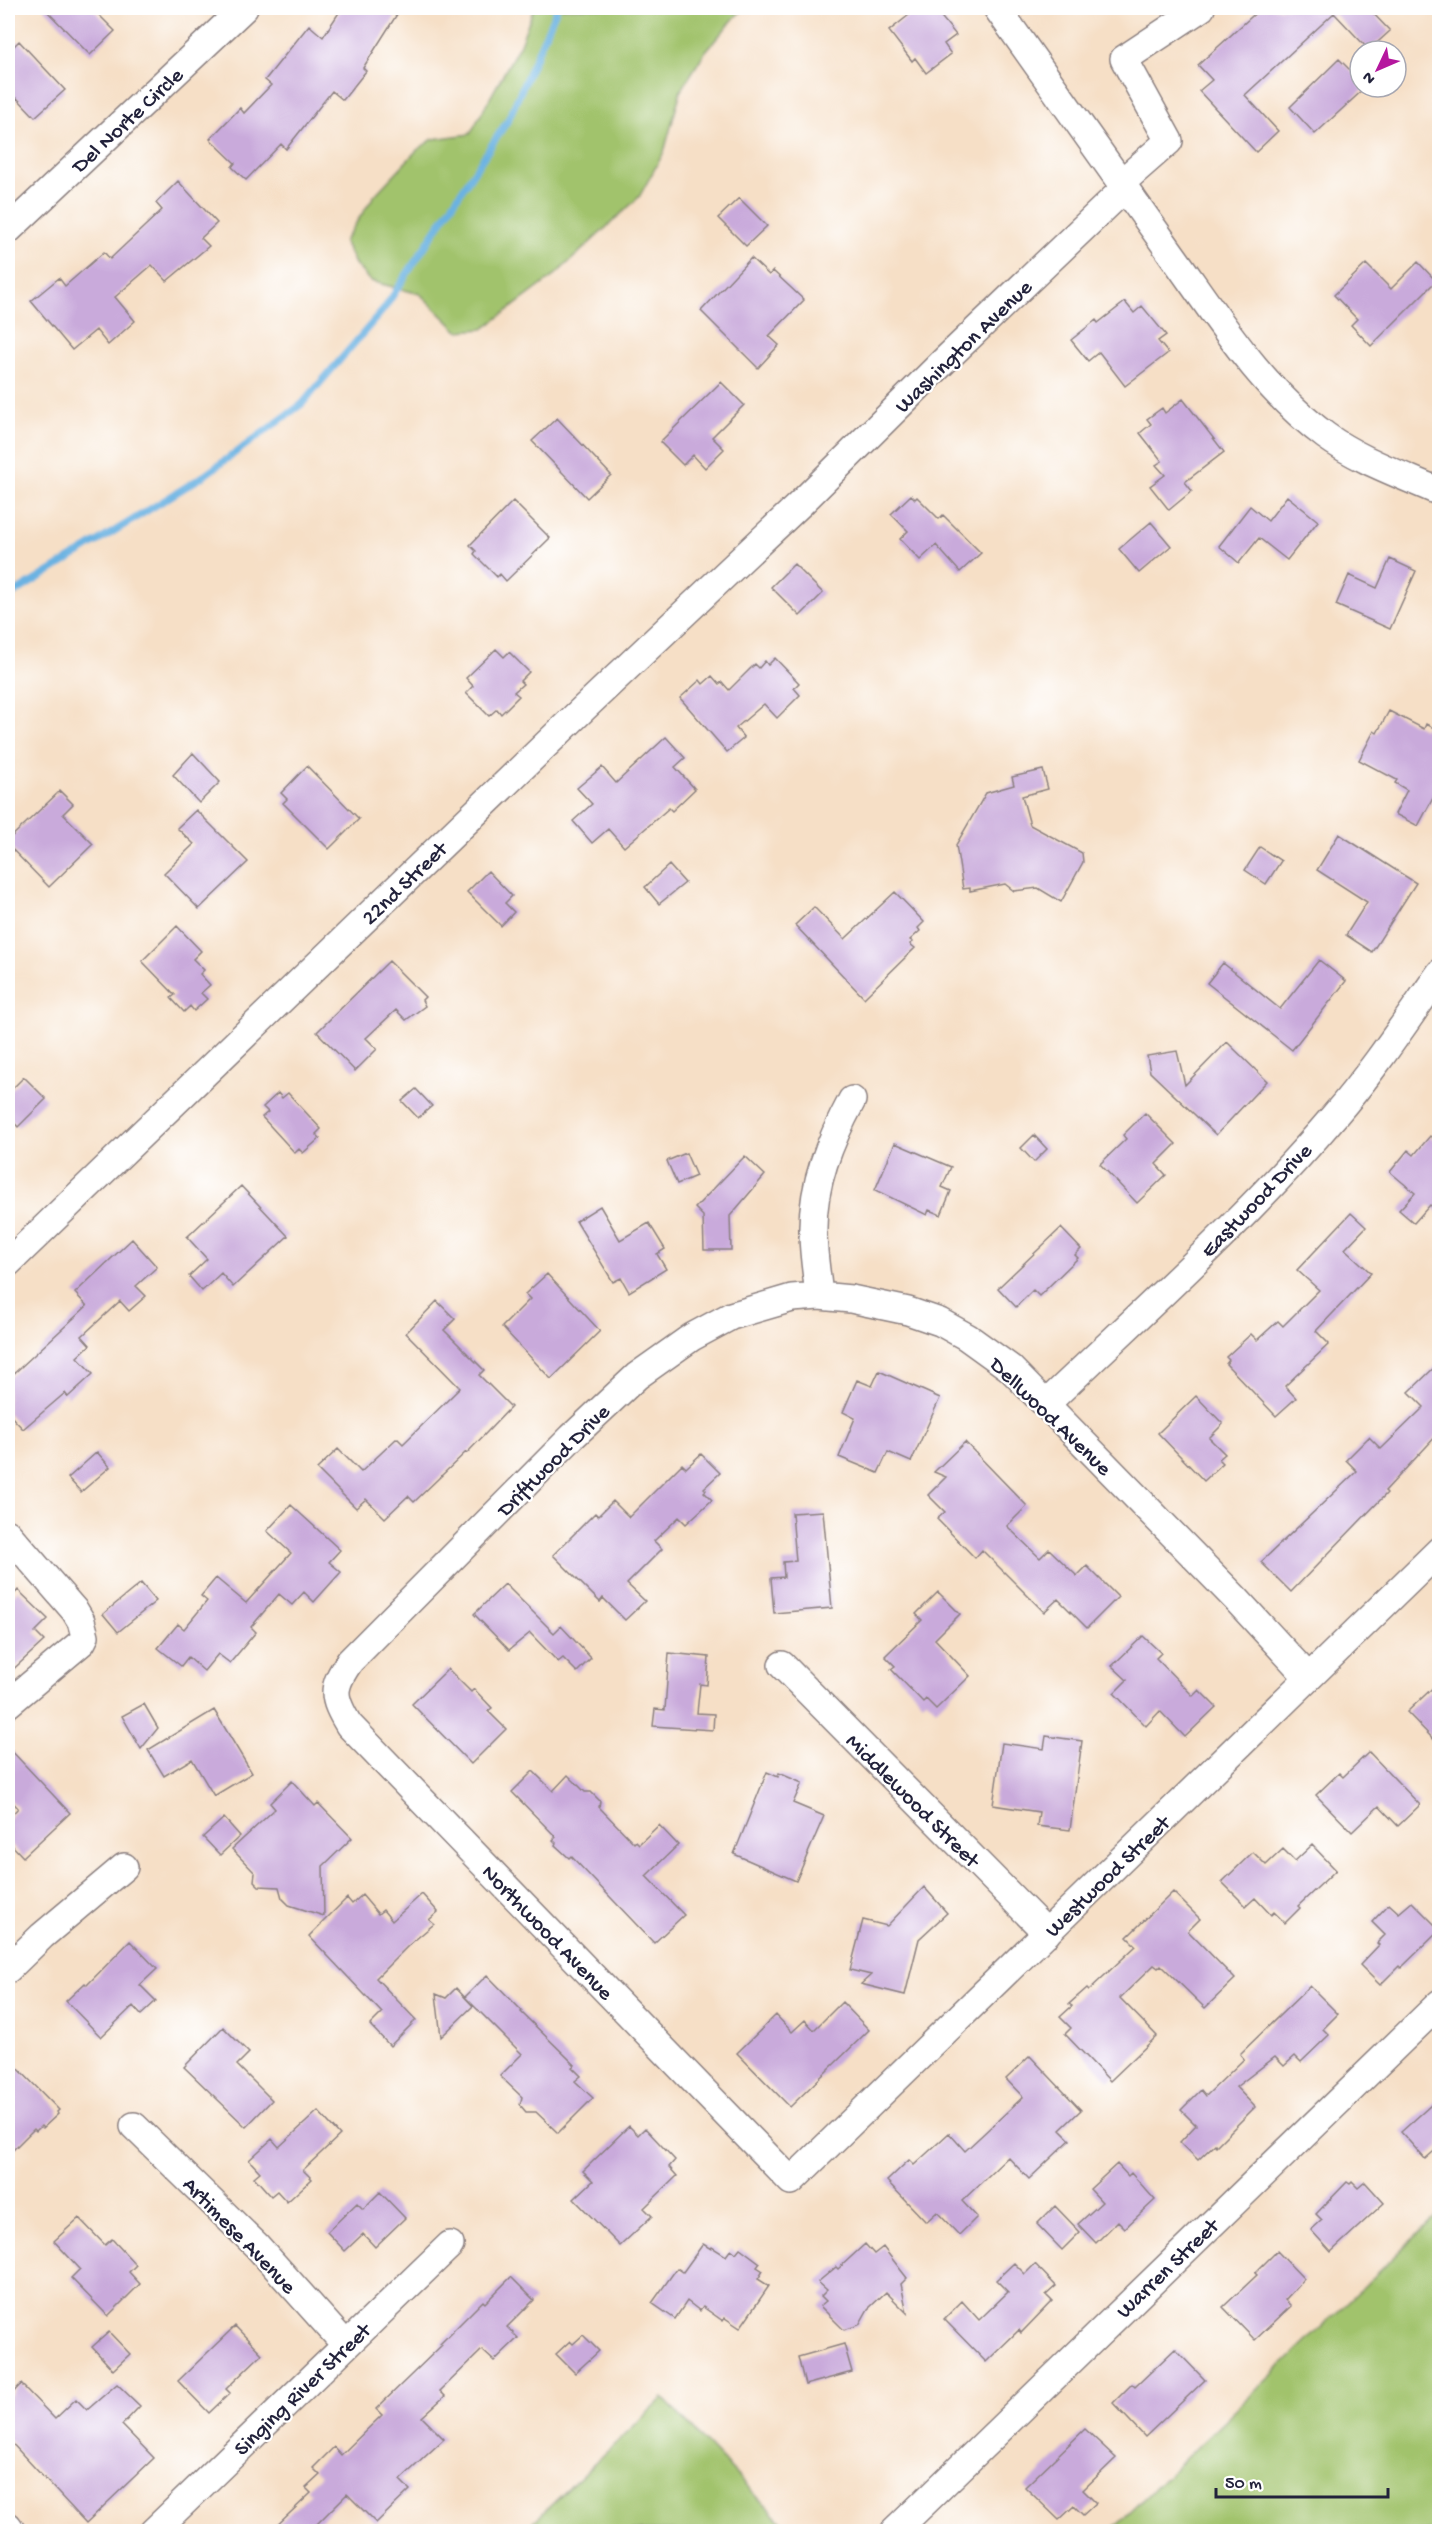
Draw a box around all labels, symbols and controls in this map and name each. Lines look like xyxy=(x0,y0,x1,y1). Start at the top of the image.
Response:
north arrow xyxy=(1348,39,1408,99)
street label: Del Norte Circle xyxy=(66,63,190,182)
text: N xyxy=(1359,66,1380,87)
street label: Washington Avenue xyxy=(891,275,1039,420)
street label: 22nd Street xyxy=(358,836,455,932)
street label: Eastwood Drive xyxy=(1197,1139,1319,1264)
street label: Dellwood Avenue xyxy=(981,1352,1116,1483)
street label: Driftwood Drive xyxy=(492,1400,617,1525)
street label: Middlewood Street xyxy=(839,1729,985,1876)
street label: Westwood Street xyxy=(1041,1810,1178,1944)
street label: Northwood Avenue xyxy=(475,1861,618,2007)
street label: Artimese Avenue xyxy=(176,2173,301,2301)
street label: Warren Street xyxy=(1112,2213,1227,2325)
street label: Singing River Street xyxy=(230,2318,379,2463)
scale bar xyxy=(1216,2461,1388,2499)
text: 50 m xyxy=(1225,2474,1262,2495)

